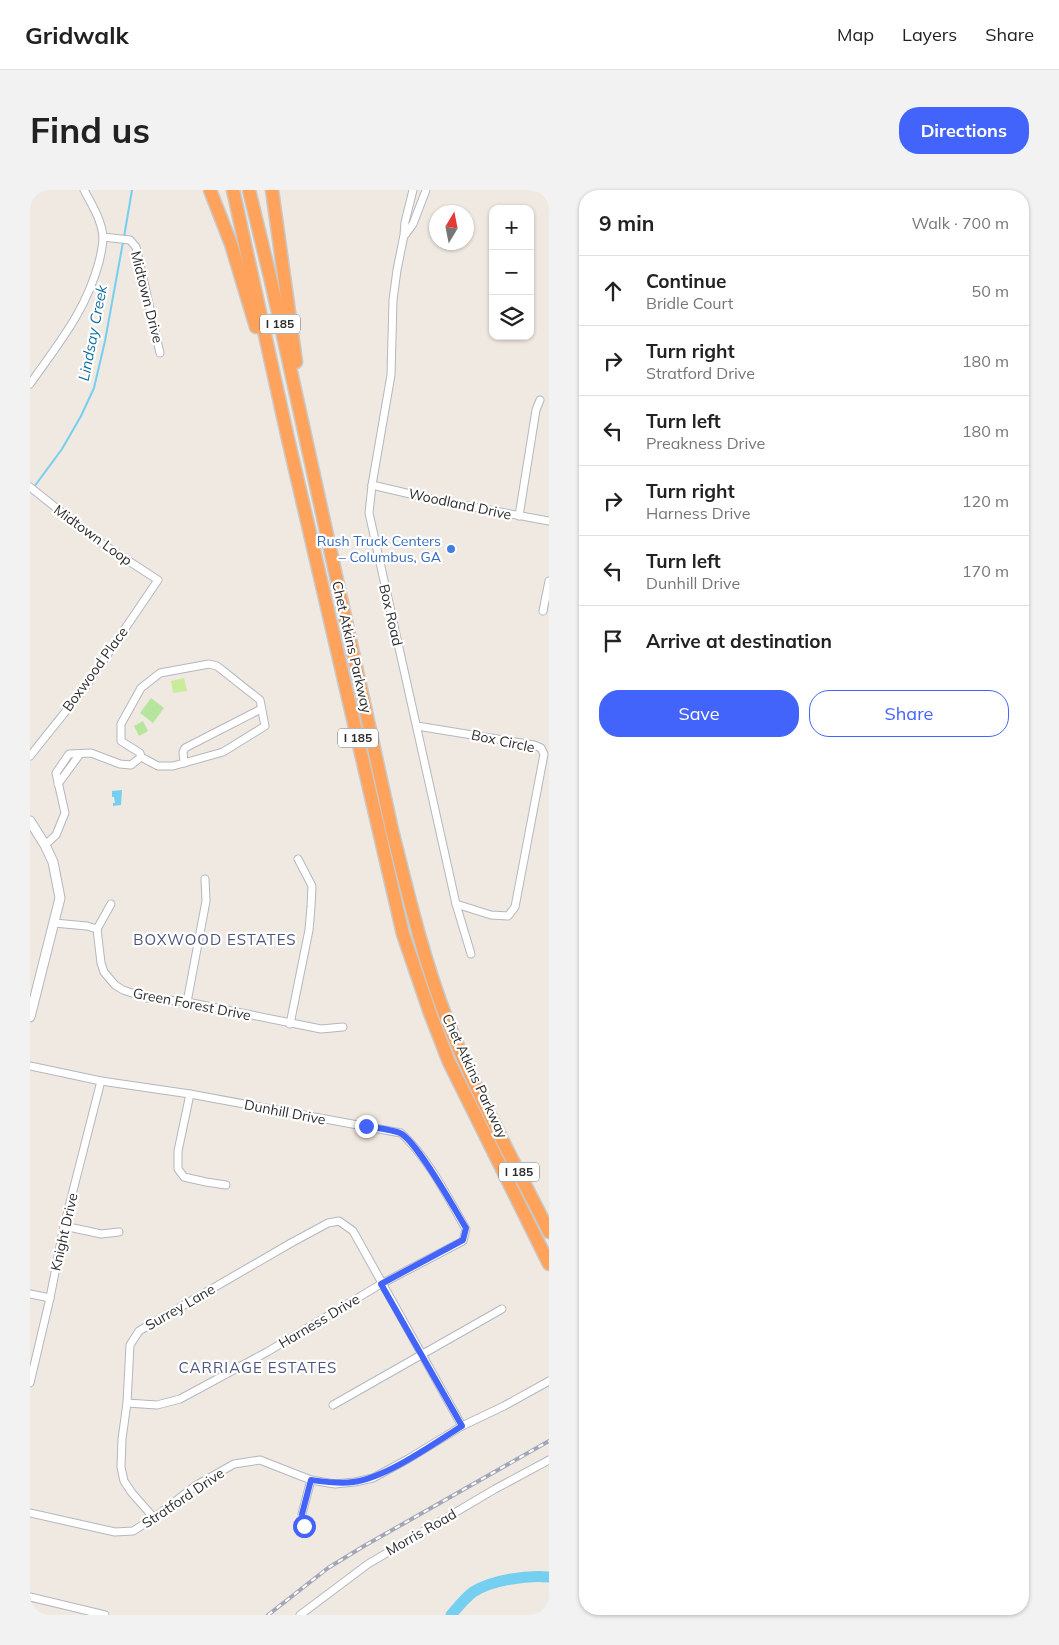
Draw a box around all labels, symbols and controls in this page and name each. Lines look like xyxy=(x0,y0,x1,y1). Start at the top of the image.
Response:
text: Gridwalk xyxy=(25,20,129,50)
text: Map xyxy=(837,23,874,46)
text: Layers xyxy=(902,23,957,46)
text: Share xyxy=(985,23,1034,46)
button: Directions xyxy=(899,107,1029,154)
text: Find us xyxy=(30,108,150,152)
north arrow xyxy=(429,205,474,250)
map controls xyxy=(489,205,534,340)
button: + xyxy=(489,205,534,250)
text: 9 min xyxy=(599,210,654,236)
text: Walk · 700 m xyxy=(911,213,1009,233)
street label: Midtown Drive xyxy=(127,249,167,345)
button: − xyxy=(489,250,534,295)
text: Continue xyxy=(646,269,726,293)
icon: ahead xyxy=(599,277,627,305)
text: 50 m xyxy=(972,281,1009,301)
water label: Lindsay Creek xyxy=(74,282,111,383)
text: Bridle Court xyxy=(646,293,733,313)
button: layers xyxy=(489,295,534,340)
road number: I 185 xyxy=(260,315,300,334)
text: Turn right xyxy=(646,339,735,363)
icon: right xyxy=(599,347,627,375)
text: 180 m xyxy=(962,351,1009,371)
text: Stratford Drive xyxy=(646,363,755,383)
text: Turn left xyxy=(646,409,721,433)
icon: left xyxy=(599,417,627,445)
text: 180 m xyxy=(962,421,1009,441)
text: Preakness Drive xyxy=(646,433,765,453)
text: Turn right xyxy=(646,479,735,503)
street label: Woodland Drive xyxy=(407,484,513,524)
icon: right xyxy=(599,487,627,515)
text: 120 m xyxy=(962,491,1009,511)
street label: Midtown Loop xyxy=(50,501,136,569)
text: Harness Drive xyxy=(646,503,750,523)
place label: Rush Truck Centers – Columbus, GA xyxy=(317,532,442,566)
marker: Rush Truck Centers – Columbus, GA xyxy=(445,543,457,555)
text: Turn left xyxy=(646,549,721,573)
icon: left xyxy=(599,557,627,585)
text: 170 m xyxy=(962,561,1009,581)
text: Dunhill Drive xyxy=(646,573,740,593)
street label: Chet Atkins Parkway xyxy=(328,579,376,716)
street label: Box Road xyxy=(375,582,407,648)
street label: Boxwood Place xyxy=(58,623,132,715)
icon: arrive xyxy=(599,627,627,655)
text: Arrive at destination xyxy=(646,629,832,653)
button: Save xyxy=(599,690,799,737)
button: Share xyxy=(809,690,1009,737)
street label: Box Circle xyxy=(470,726,536,756)
road number: I 185 xyxy=(338,728,378,748)
district label: BOXWOOD ESTATES xyxy=(133,930,297,949)
street label: Green Forest Drive xyxy=(131,984,253,1024)
street label: Chet Atkins Parkway xyxy=(438,1011,512,1142)
street label: Dunhill Drive xyxy=(243,1095,327,1129)
route end xyxy=(355,1115,378,1138)
road number: I 185 xyxy=(499,1162,539,1182)
street label: Knight Drive xyxy=(46,1191,82,1273)
street label: Surrey Lane xyxy=(142,1280,218,1334)
street label: Harness Drive xyxy=(275,1290,363,1352)
district label: CARRIAGE ESTATES xyxy=(179,1358,337,1377)
street label: Stratford Drive xyxy=(138,1464,228,1532)
street label: Morris Road xyxy=(383,1505,459,1559)
route start xyxy=(293,1515,316,1538)

